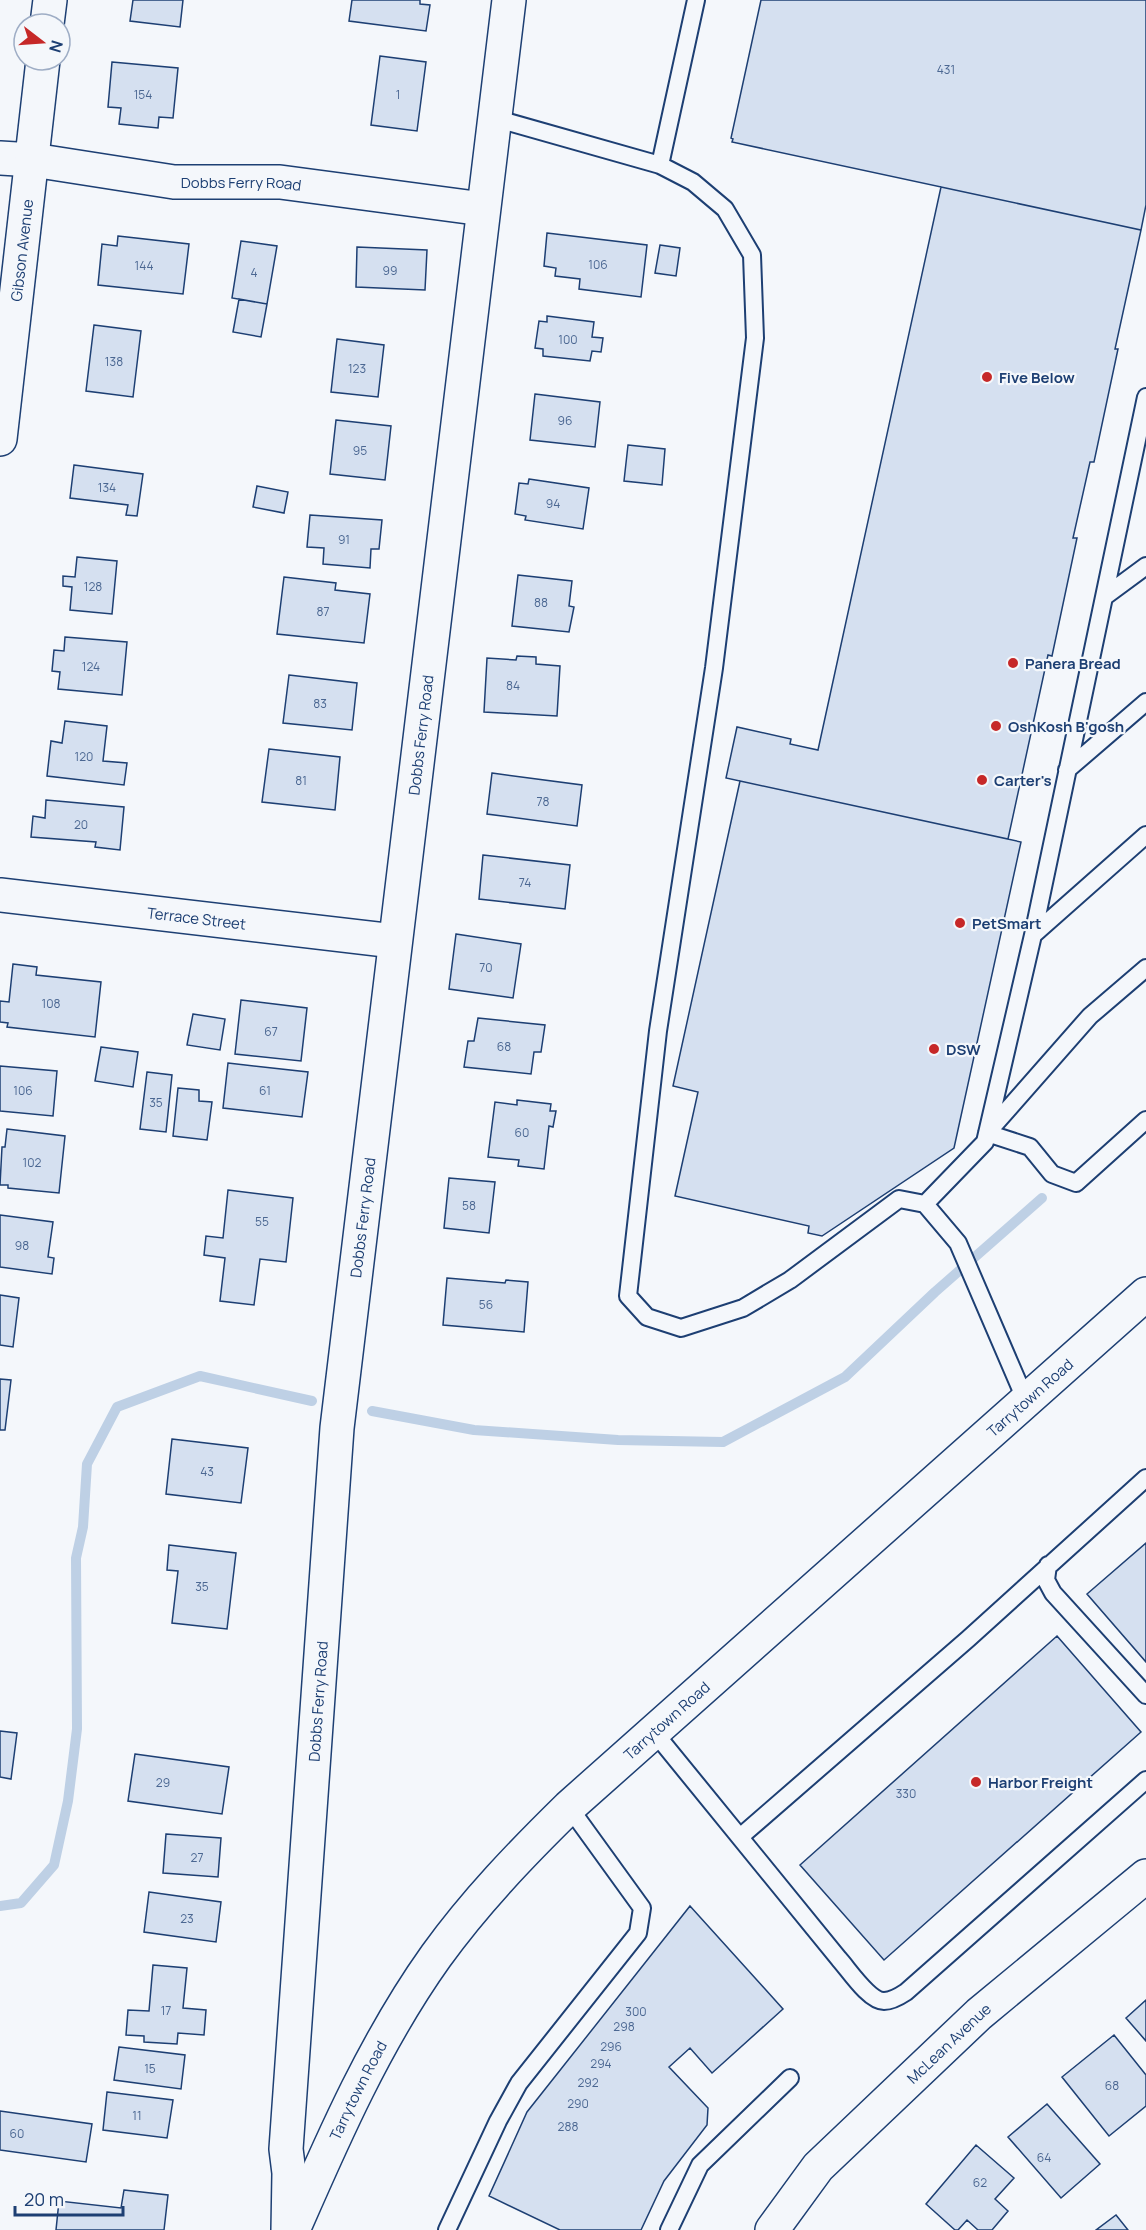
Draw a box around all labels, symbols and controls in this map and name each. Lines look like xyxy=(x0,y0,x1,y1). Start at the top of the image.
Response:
north arrow xyxy=(12,12,72,72)
text: N xyxy=(44,38,69,55)
house number: 431 xyxy=(937,61,955,78)
house number: 154 xyxy=(134,86,152,103)
house number: 1 xyxy=(396,86,400,103)
street label: Dobbs Ferry Road xyxy=(181,172,303,195)
street label: Gibson Avenue xyxy=(5,198,38,303)
house number: 106 xyxy=(588,256,608,273)
house number: 144 xyxy=(135,257,153,274)
house number: 99 xyxy=(383,262,397,279)
house number: 4 xyxy=(250,264,258,281)
house number: 100 xyxy=(558,331,578,348)
house number: 138 xyxy=(105,353,123,370)
house number: 123 xyxy=(348,360,366,377)
place label: Five Below xyxy=(999,367,1075,388)
marker: Five Below xyxy=(980,370,994,384)
house number: 96 xyxy=(558,412,572,429)
house number: 95 xyxy=(353,442,367,459)
house number: 134 xyxy=(98,479,116,496)
house number: 94 xyxy=(546,495,560,512)
house number: 91 xyxy=(338,531,350,548)
house number: 128 xyxy=(84,578,102,595)
house number: 88 xyxy=(534,594,548,611)
house number: 87 xyxy=(317,603,330,620)
place label: Panera Bread xyxy=(1025,653,1121,674)
marker: Panera Bread xyxy=(1006,656,1020,670)
house number: 124 xyxy=(82,658,100,675)
street label: Dobbs Ferry Road xyxy=(403,674,438,796)
house number: 84 xyxy=(506,677,520,694)
house number: 83 xyxy=(313,695,327,712)
place label: OshKosh B'gosh xyxy=(1008,716,1124,737)
marker: OshKosh B'gosh xyxy=(989,719,1003,733)
house number: 120 xyxy=(75,748,93,765)
place label: Carter's xyxy=(994,770,1052,791)
house number: 81 xyxy=(295,772,307,789)
marker: Carter's xyxy=(975,773,989,787)
house number: 78 xyxy=(537,793,550,810)
house number: 20 xyxy=(74,816,88,833)
house number: 74 xyxy=(519,874,531,891)
street label: Terrace Street xyxy=(146,902,247,934)
place label: PetSmart xyxy=(972,913,1041,934)
marker: PetSmart xyxy=(953,916,967,930)
house number: 70 xyxy=(479,959,493,976)
house number: 108 xyxy=(42,995,61,1012)
house number: 67 xyxy=(264,1023,278,1040)
house number: 68 xyxy=(497,1038,511,1055)
place label: DSW xyxy=(946,1039,981,1060)
marker: DSW xyxy=(927,1042,941,1056)
house number: 106 xyxy=(13,1082,33,1099)
house number: 61 xyxy=(259,1082,271,1099)
house number: 35 xyxy=(149,1094,163,1111)
house number: 60 xyxy=(515,1124,529,1141)
house number: 102 xyxy=(23,1154,42,1171)
street label: Dobbs Ferry Road xyxy=(345,1156,380,1279)
house number: 58 xyxy=(462,1197,476,1214)
house number: 55 xyxy=(255,1213,269,1230)
house number: 98 xyxy=(15,1237,29,1254)
house number: 56 xyxy=(479,1296,493,1313)
street label: Tarrytown Road xyxy=(982,1353,1077,1441)
house number: 43 xyxy=(200,1463,214,1480)
house number: 35 xyxy=(195,1578,209,1595)
street label: Dobbs Ferry Road xyxy=(303,1640,332,1762)
street label: Tarrytown Road xyxy=(619,1676,714,1764)
place label: Harbor Freight xyxy=(988,1772,1093,1793)
house number: 29 xyxy=(156,1774,170,1791)
marker: Harbor Freight xyxy=(969,1775,983,1789)
house number: 330 xyxy=(896,1785,916,1802)
house number: 27 xyxy=(191,1849,203,1866)
house number: 23 xyxy=(180,1910,194,1927)
street label: McLean Avenue xyxy=(902,1998,995,2088)
house number: 17 xyxy=(161,2002,171,2019)
house number: 300 xyxy=(625,2003,647,2020)
house number: 298 xyxy=(613,2018,635,2035)
street label: Tarrytown Road xyxy=(324,2037,392,2143)
house number: 296 xyxy=(600,2038,622,2055)
house number: 294 xyxy=(590,2055,612,2072)
house number: 15 xyxy=(144,2060,156,2077)
house number: 292 xyxy=(577,2074,599,2091)
house number: 68 xyxy=(1105,2077,1119,2094)
house number: 290 xyxy=(567,2095,589,2112)
house number: 11 xyxy=(132,2107,142,2124)
house number: 288 xyxy=(558,2118,578,2135)
house number: 60 xyxy=(10,2125,24,2142)
house number: 64 xyxy=(1037,2149,1051,2166)
house number: 62 xyxy=(973,2174,987,2191)
scale bar xyxy=(15,2179,123,2217)
text: 20 m xyxy=(24,2187,64,2211)

